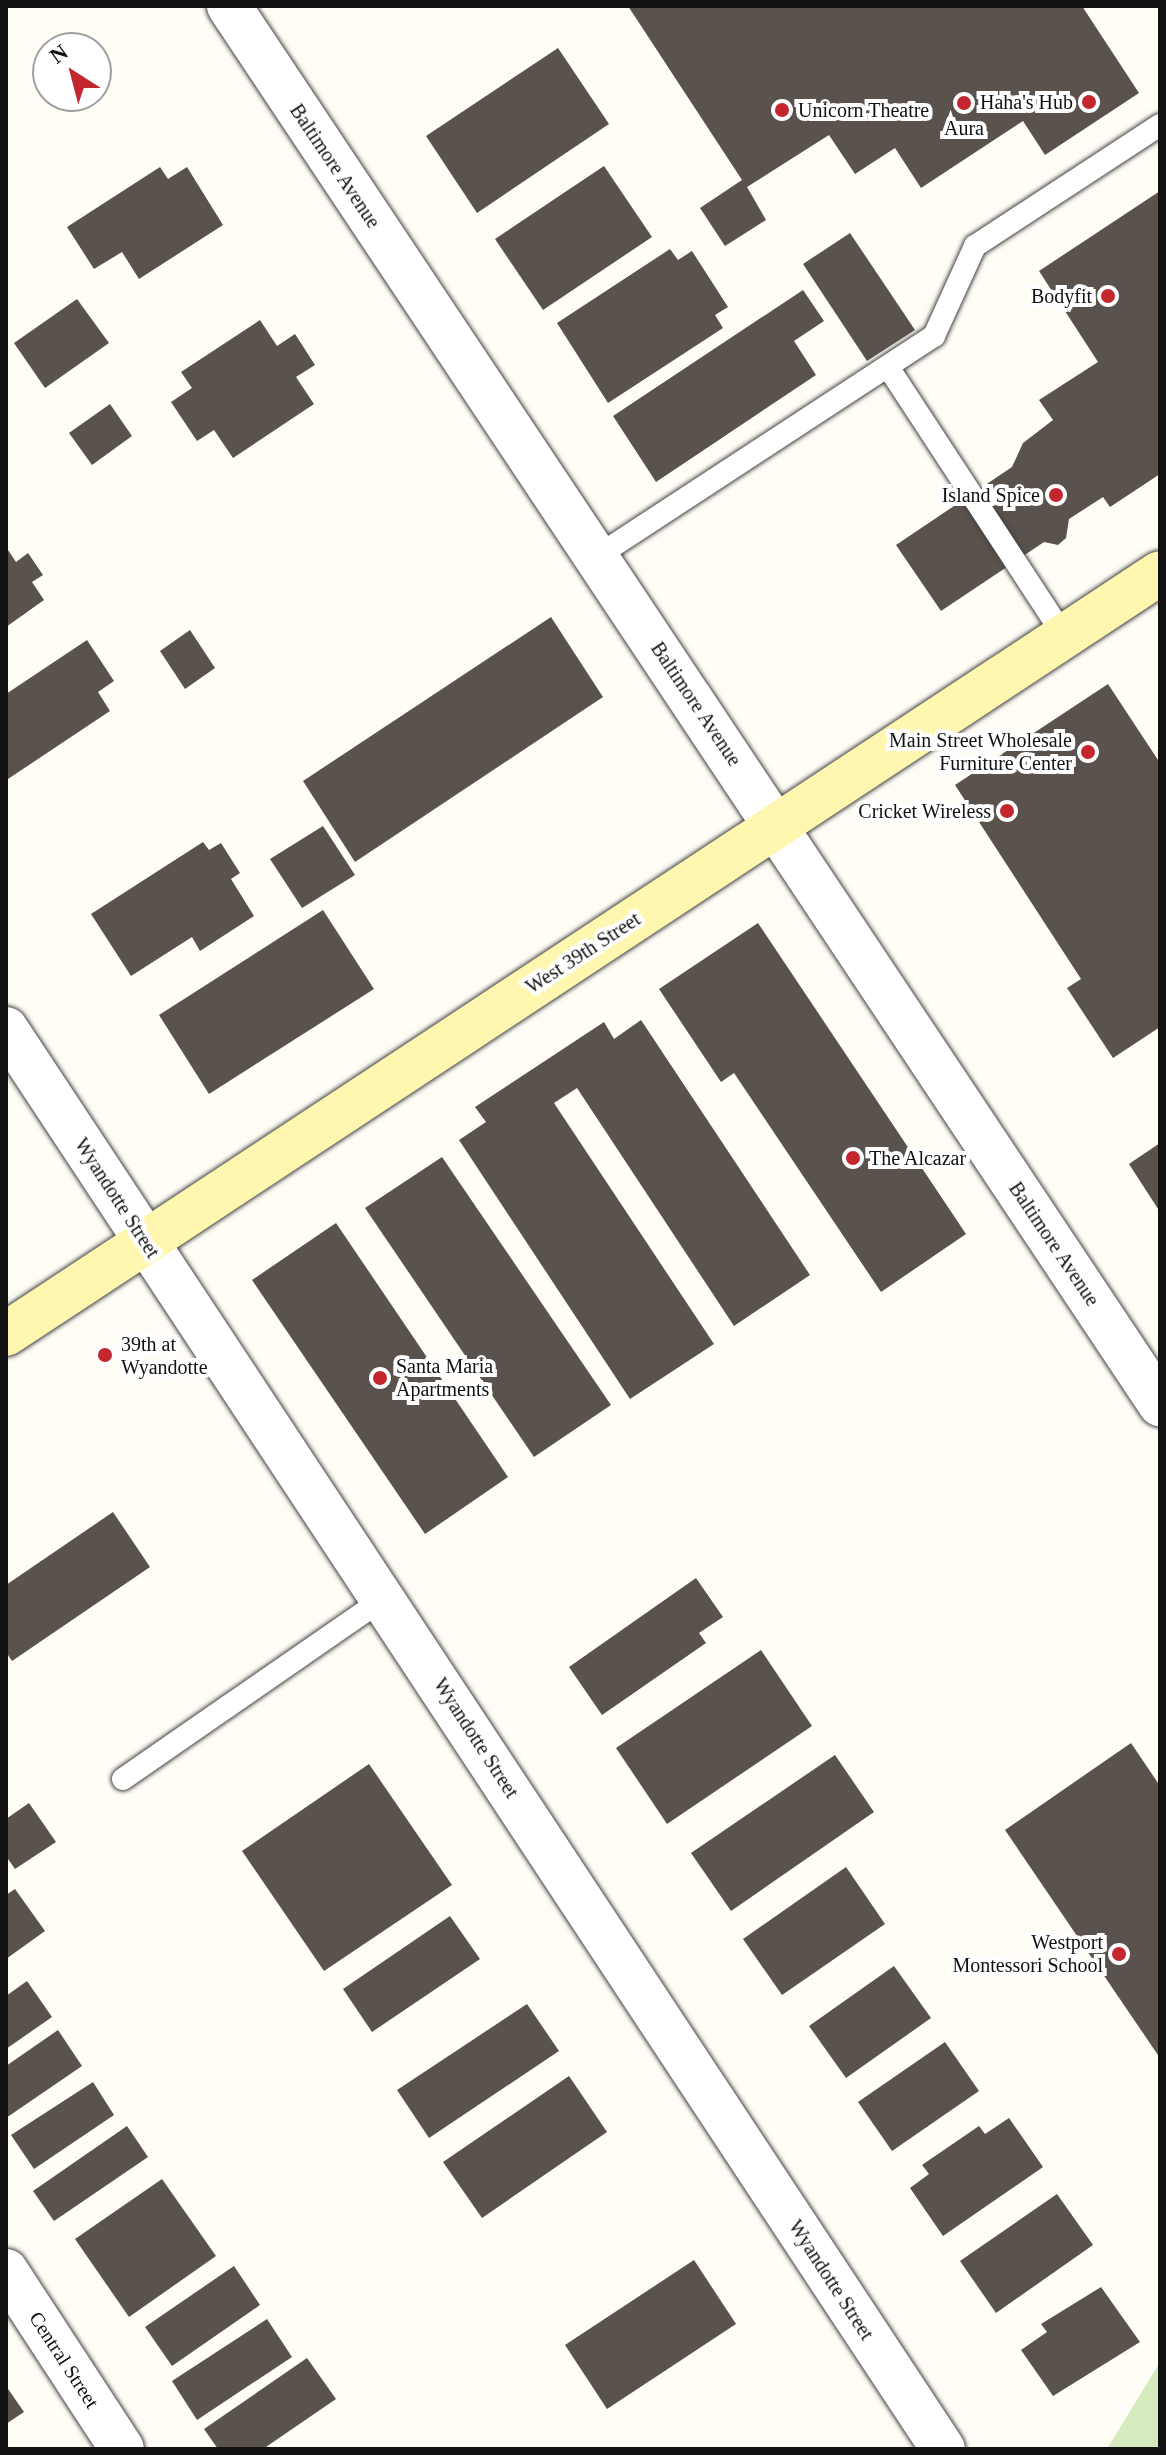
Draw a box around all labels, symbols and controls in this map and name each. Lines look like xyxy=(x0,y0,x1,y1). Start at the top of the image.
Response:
north arrow xyxy=(32,32,112,112)
text: N xyxy=(45,39,73,69)
place label: Haha's Hub xyxy=(980,90,1073,114)
marker: Haha's Hub xyxy=(1080,93,1098,111)
marker: Aura xyxy=(955,94,973,112)
place label: Unicorn Theatre xyxy=(798,98,930,122)
street label: Baltimore Avenue xyxy=(284,99,386,233)
marker: Unicorn Theatre xyxy=(773,101,791,119)
place label: Aura xyxy=(944,116,984,140)
place label: Bodyfit xyxy=(1031,284,1092,308)
marker: Bodyfit xyxy=(1099,287,1117,305)
place label: Island Spice xyxy=(942,483,1040,507)
marker: Island Spice xyxy=(1047,486,1065,504)
street label: Baltimore Avenue xyxy=(645,637,747,771)
place label: Main Street Wholesale Furniture Center xyxy=(889,728,1072,775)
marker: Main Street Wholesale Furniture Center xyxy=(1079,743,1097,761)
place label: Cricket Wireless xyxy=(858,799,991,823)
marker: Cricket Wireless xyxy=(998,802,1016,820)
street label: West 39th Street xyxy=(521,907,645,999)
street label: Wyandotte Street xyxy=(69,1134,165,1262)
place label: The Alcazar xyxy=(869,1146,967,1170)
marker: The Alcazar xyxy=(844,1149,862,1167)
street label: Baltimore Avenue xyxy=(1003,1177,1105,1311)
place label: 39th at Wyandotte xyxy=(121,1332,208,1379)
marker: 39th at Wyandotte xyxy=(96,1346,114,1364)
place label: Santa Maria Apartments xyxy=(396,1354,493,1401)
marker: Santa Maria Apartments xyxy=(371,1369,389,1387)
street label: Wyandotte Street xyxy=(428,1674,524,1802)
place label: Westport Montessori School xyxy=(952,1930,1103,1977)
marker: Westport Montessori School xyxy=(1110,1945,1128,1963)
street label: Wyandotte Street xyxy=(783,2216,879,2344)
street label: Central Street xyxy=(24,2307,104,2413)

